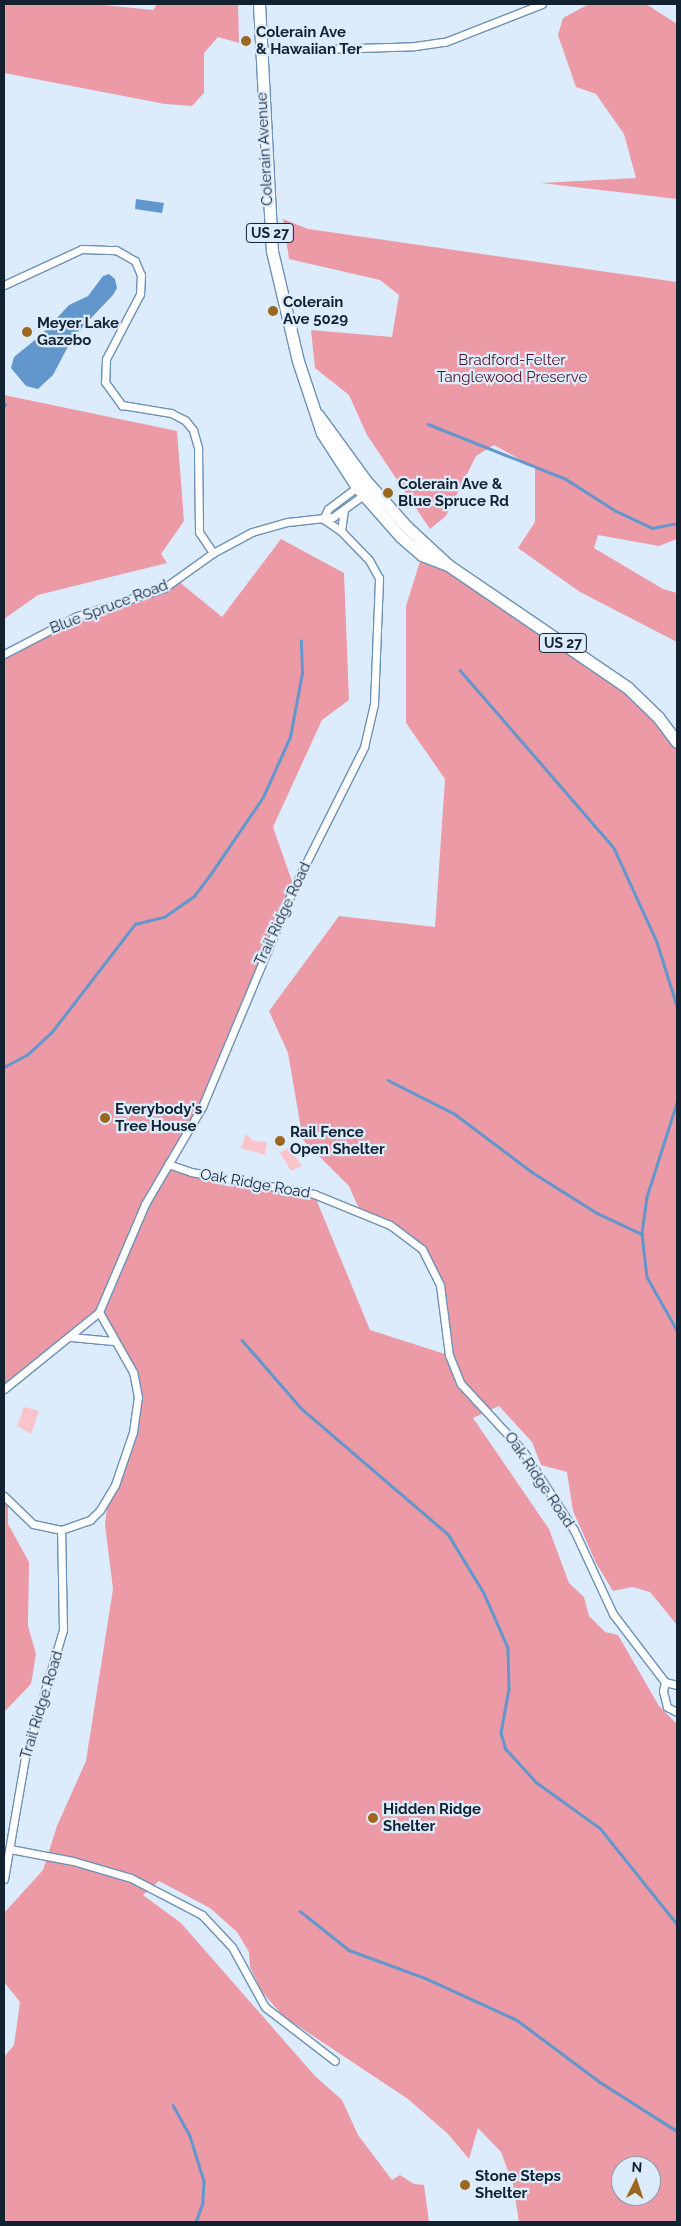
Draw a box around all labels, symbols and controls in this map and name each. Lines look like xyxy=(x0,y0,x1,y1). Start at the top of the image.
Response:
place label: Colerain Ave & Hawaiian Ter xyxy=(256,23,362,58)
marker: Colerain Ave & Hawaiian Ter xyxy=(240,35,252,47)
street label: Colerain Avenue xyxy=(253,92,277,206)
road number: US 27 xyxy=(245,222,295,244)
place label: Colerain Ave 5029 xyxy=(283,293,348,328)
marker: Colerain Ave 5029 xyxy=(267,305,279,317)
place label: Meyer Lake Gazebo xyxy=(37,314,119,349)
marker: Meyer Lake Gazebo xyxy=(21,326,33,338)
park label: Bradford-Felter Tanglewood Preserve xyxy=(437,351,587,386)
place label: Colerain Ave & Blue Spruce Rd xyxy=(398,475,509,510)
marker: Colerain Ave & Blue Spruce Rd xyxy=(382,487,394,499)
street label: Blue Spruce Road xyxy=(47,576,171,638)
road number: US 27 xyxy=(538,632,588,654)
street label: Trail Ridge Road xyxy=(251,859,315,969)
place label: Everybody's Tree House xyxy=(115,1100,202,1135)
marker: Everybody's Tree House xyxy=(99,1112,111,1124)
place label: Rail Fence Open Shelter xyxy=(290,1123,385,1158)
marker: Rail Fence Open Shelter xyxy=(274,1135,286,1147)
street label: Oak Ridge Road xyxy=(199,1165,311,1203)
street label: Oak Ridge Road xyxy=(500,1429,578,1531)
street label: Trail Ridge Road xyxy=(17,1649,67,1761)
place label: Hidden Ridge Shelter xyxy=(383,1800,481,1835)
marker: Hidden Ridge Shelter xyxy=(367,1812,379,1824)
north arrow xyxy=(611,2156,661,2206)
text: N xyxy=(631,2159,643,2175)
place label: Stone Steps Shelter xyxy=(475,2167,561,2202)
marker: Stone Steps Shelter xyxy=(459,2179,471,2191)

